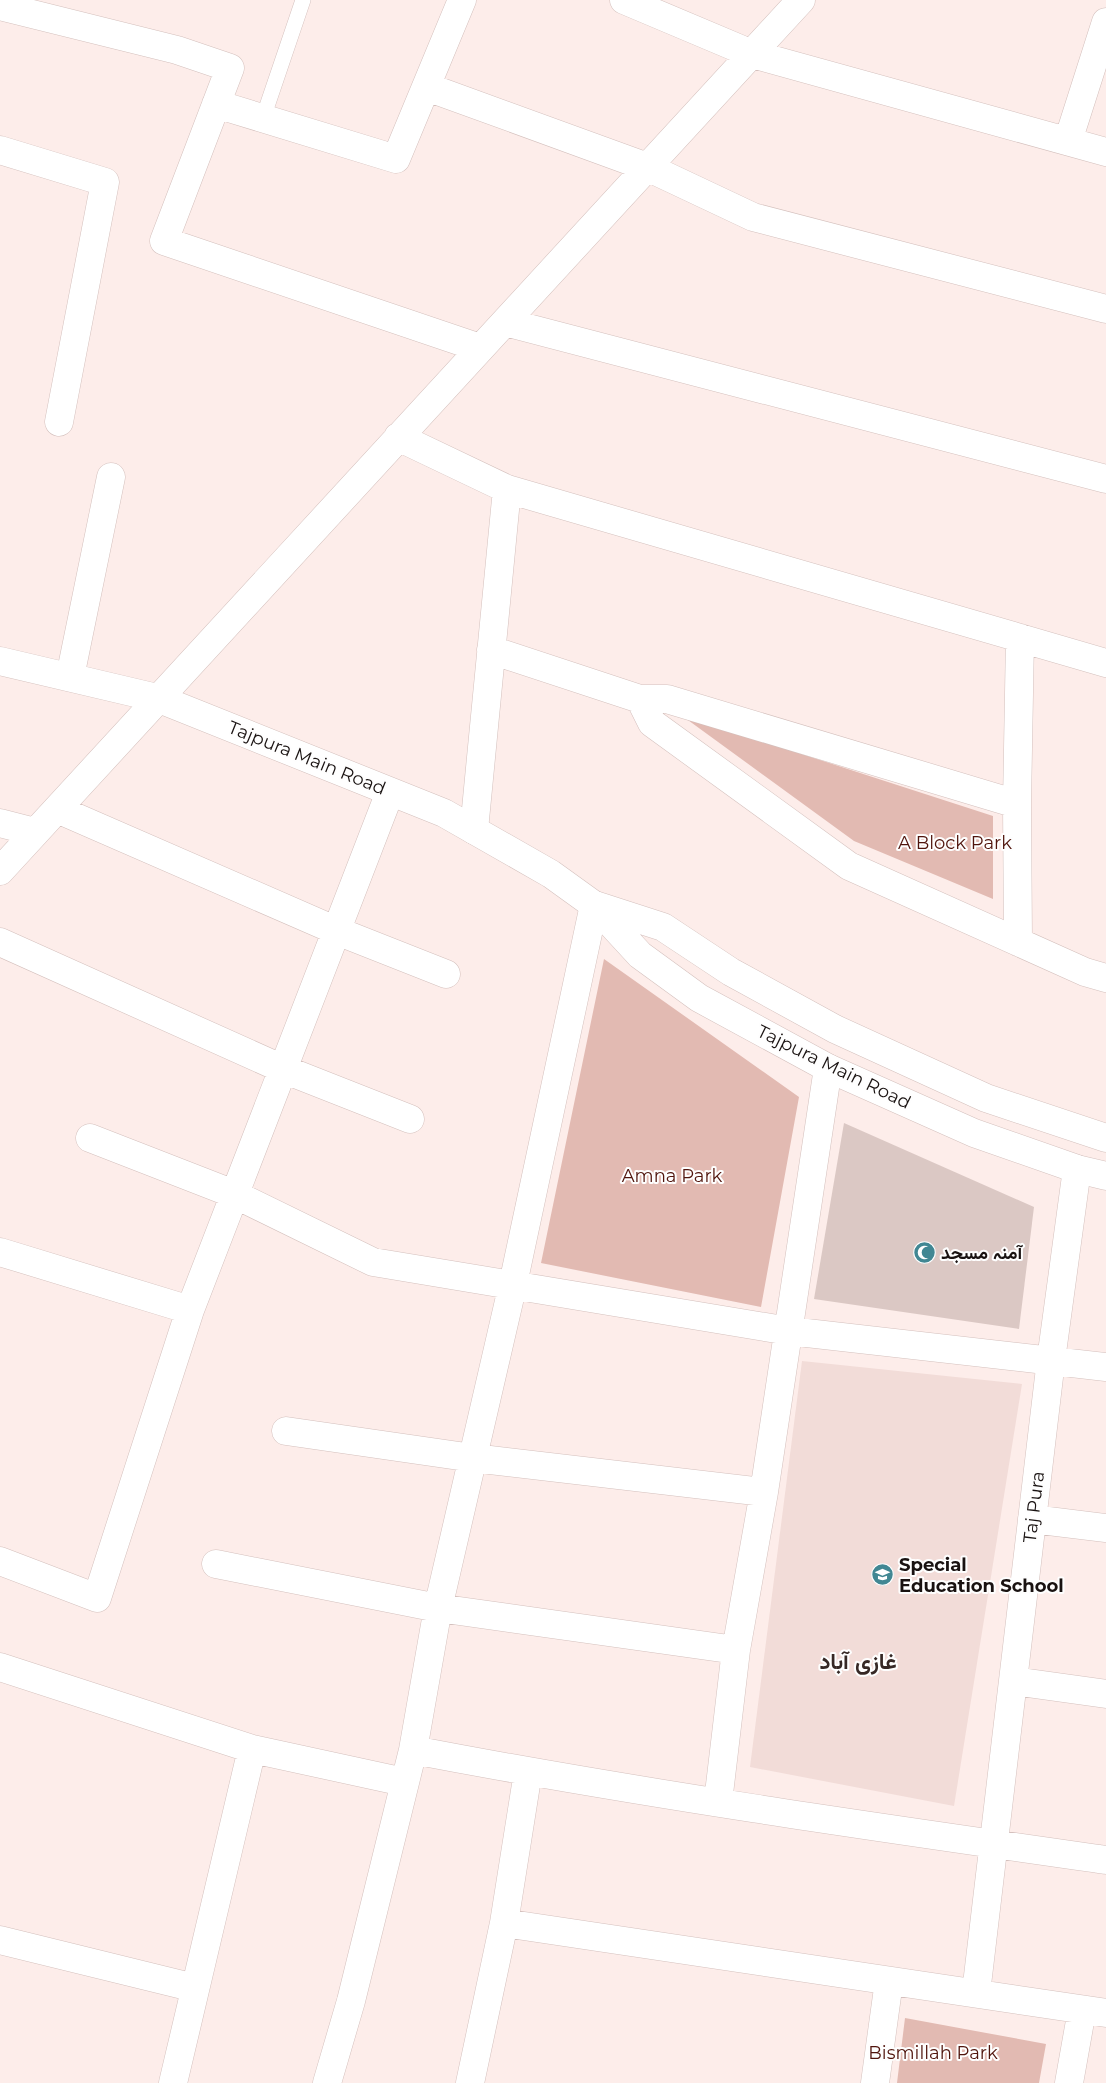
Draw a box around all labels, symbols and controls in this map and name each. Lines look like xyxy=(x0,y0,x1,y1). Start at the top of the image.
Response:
street label: Tajpura Main Road xyxy=(225,716,389,800)
park label: A Block Park xyxy=(898,832,1012,854)
street label: Tajpura Main Road xyxy=(754,1020,914,1114)
park label: Amna Park xyxy=(622,1165,723,1187)
mosque icon: آمنہ مسجد xyxy=(913,1241,937,1265)
place label: آمنہ مسجد xyxy=(941,1242,1024,1264)
street label: Taj Pura xyxy=(1019,1470,1049,1544)
place label: Special Education School xyxy=(899,1554,1064,1597)
school or university icon: Special Education School xyxy=(871,1563,895,1587)
district label: غازى آباد xyxy=(819,1648,897,1675)
park label: Bismillah Park xyxy=(868,2042,998,2064)

